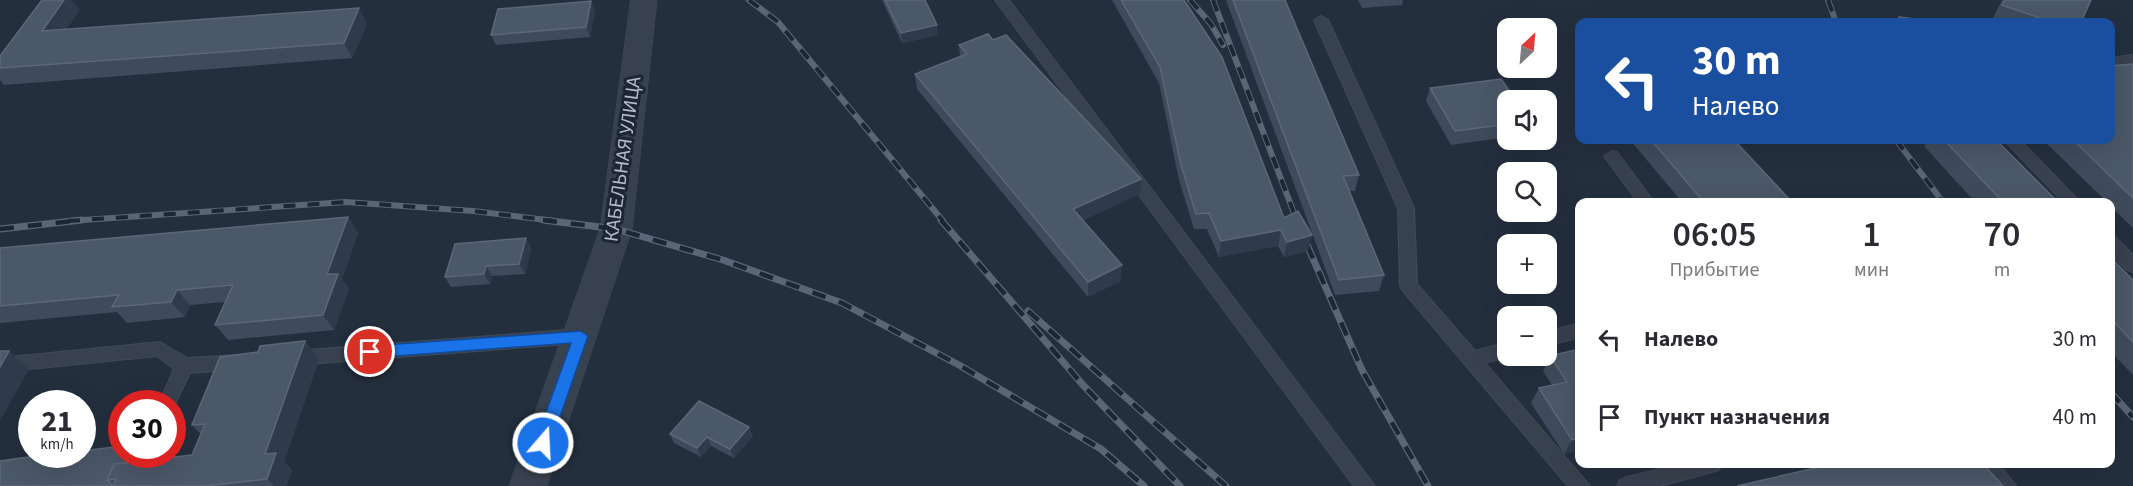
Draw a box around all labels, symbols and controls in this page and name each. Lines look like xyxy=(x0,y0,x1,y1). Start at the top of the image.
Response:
north arrow xyxy=(1497,18,1557,78)
map controls xyxy=(1497,18,1557,366)
text: 30 m xyxy=(1692,31,1781,91)
icon: left xyxy=(1593,42,1671,120)
street label: КАБЕЛЬНАЯ УЛИЦА xyxy=(598,74,648,244)
text: Налево xyxy=(1692,87,1779,126)
button: sound xyxy=(1497,90,1557,150)
button: search xyxy=(1497,162,1557,222)
text: 06:05 xyxy=(1673,209,1756,260)
text: 1 xyxy=(1862,209,1881,260)
text: 70 xyxy=(1984,209,2021,260)
button: + xyxy=(1497,234,1557,294)
text: Прибытие xyxy=(1669,256,1760,284)
text: мин xyxy=(1854,256,1889,284)
text: m xyxy=(1994,256,2010,284)
button: − xyxy=(1497,306,1557,366)
icon: left xyxy=(1593,323,1626,356)
text: Налево xyxy=(1644,323,1718,355)
text: 30 m xyxy=(2052,323,2097,355)
pin xyxy=(344,326,395,377)
icon: arrive xyxy=(353,335,386,368)
speed limit sign: 30 xyxy=(108,390,186,468)
text: 21 xyxy=(41,400,73,443)
icon: arrive xyxy=(1593,401,1626,434)
text: Пункт назначения xyxy=(1644,401,1830,433)
text: 40 m xyxy=(2052,401,2097,433)
position arrow xyxy=(511,411,575,475)
text: km/h xyxy=(40,434,74,455)

